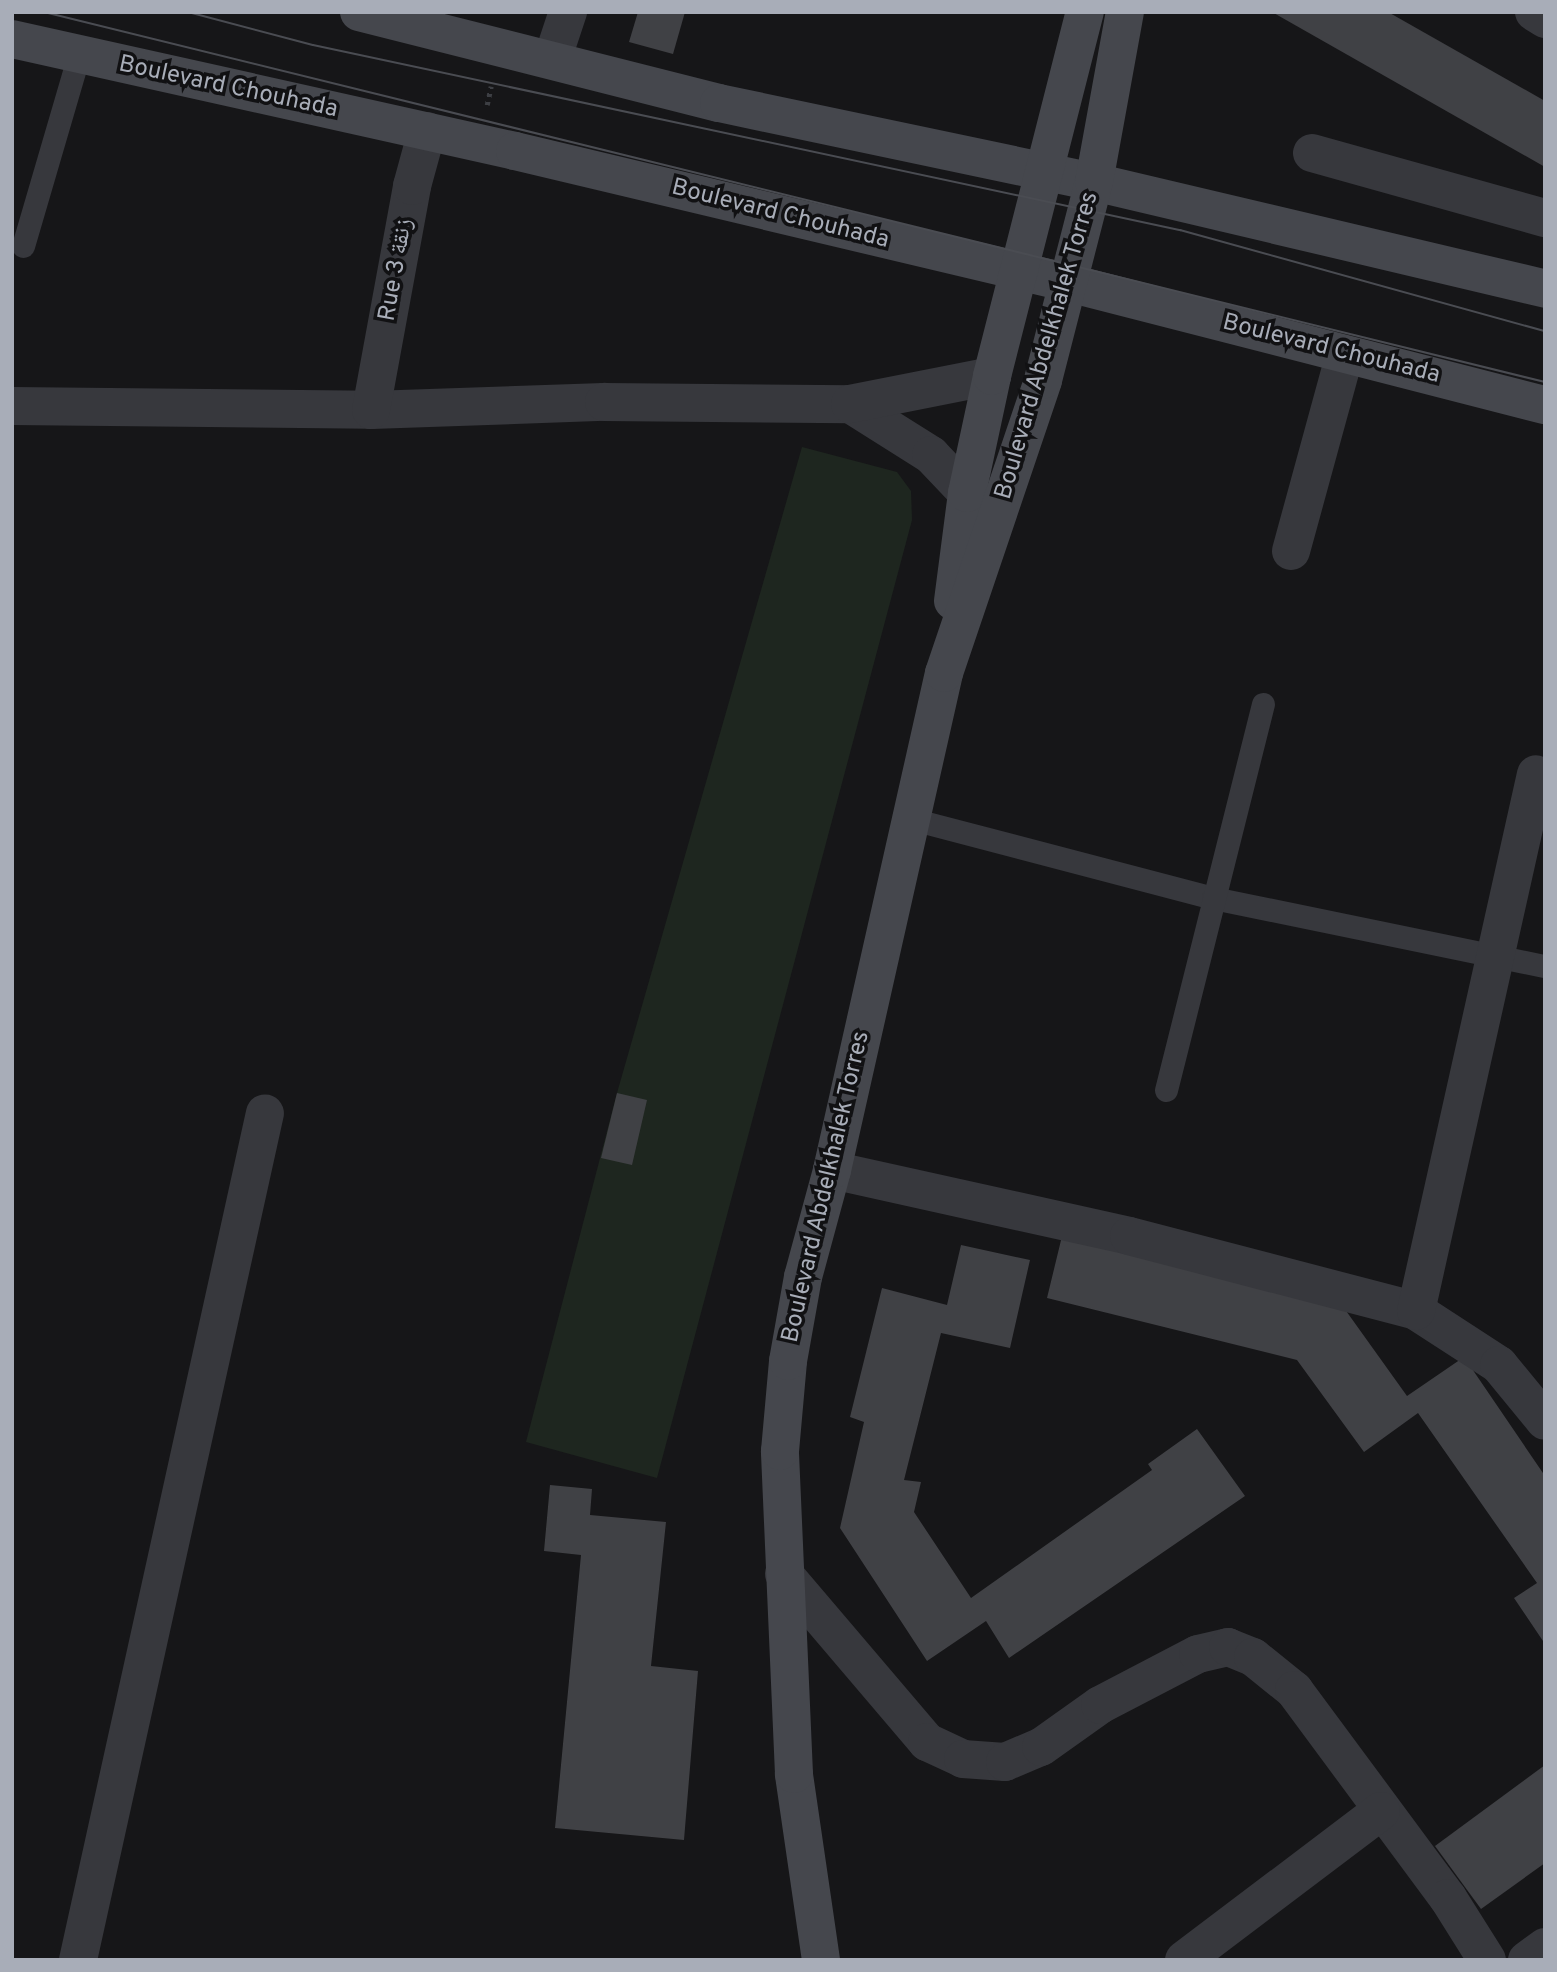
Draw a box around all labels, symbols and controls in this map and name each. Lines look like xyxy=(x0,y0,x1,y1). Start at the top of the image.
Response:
street label: Boulevard Chouhada xyxy=(116,51,340,125)
street label: Boulevard Chouhada xyxy=(668,174,892,256)
street label: Boulevard Abdelkhalek Torres xyxy=(990,188,1106,504)
street label: Rue 3 زنقة xyxy=(374,216,420,324)
street label: Boulevard Chouhada xyxy=(1219,309,1443,391)
street label: Boulevard Abdelkhalek Torres xyxy=(777,1028,877,1346)

